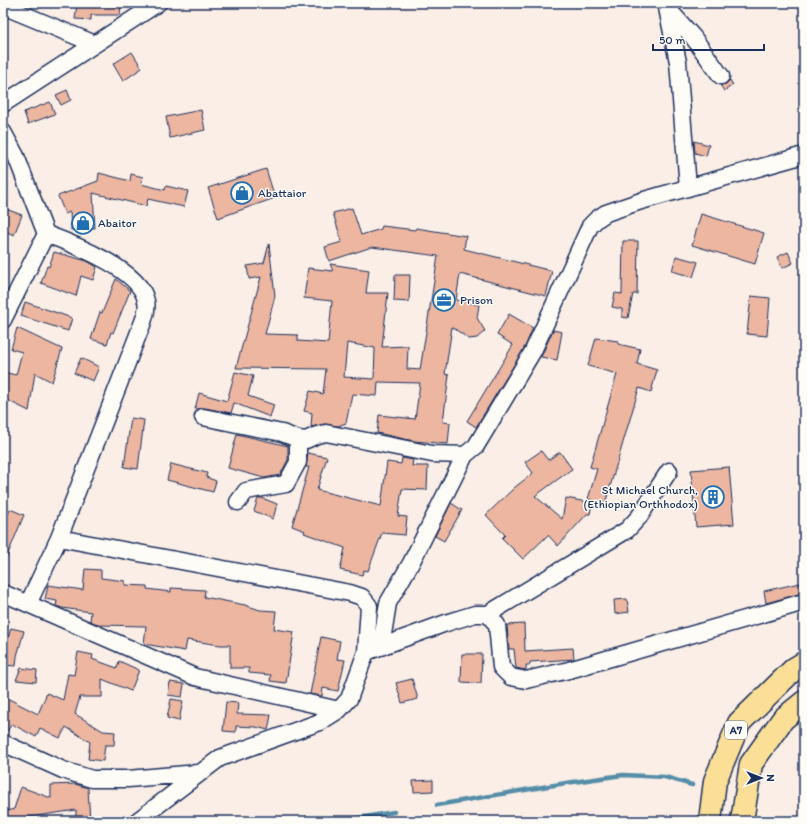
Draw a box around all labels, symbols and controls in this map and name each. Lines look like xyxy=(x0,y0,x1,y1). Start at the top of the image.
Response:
scale bar xyxy=(653,26,764,52)
text: 50 m xyxy=(659,33,685,47)
shop icon: Abattaior xyxy=(229,180,255,206)
place label: Abattaior xyxy=(258,186,307,200)
shop icon: Abaitor xyxy=(70,210,96,236)
place label: Abaitor xyxy=(98,216,137,230)
office icon: Prison xyxy=(431,287,457,313)
place label: Prison xyxy=(460,293,493,307)
place label: St Michael Church, (Ethiopian Orthhodox) xyxy=(584,483,698,511)
building icon: St Michael Church, (Ethiopian Orthhodox) xyxy=(700,484,726,510)
road number: A7 xyxy=(725,721,747,739)
north arrow xyxy=(741,758,781,798)
text: N xyxy=(764,774,777,782)

